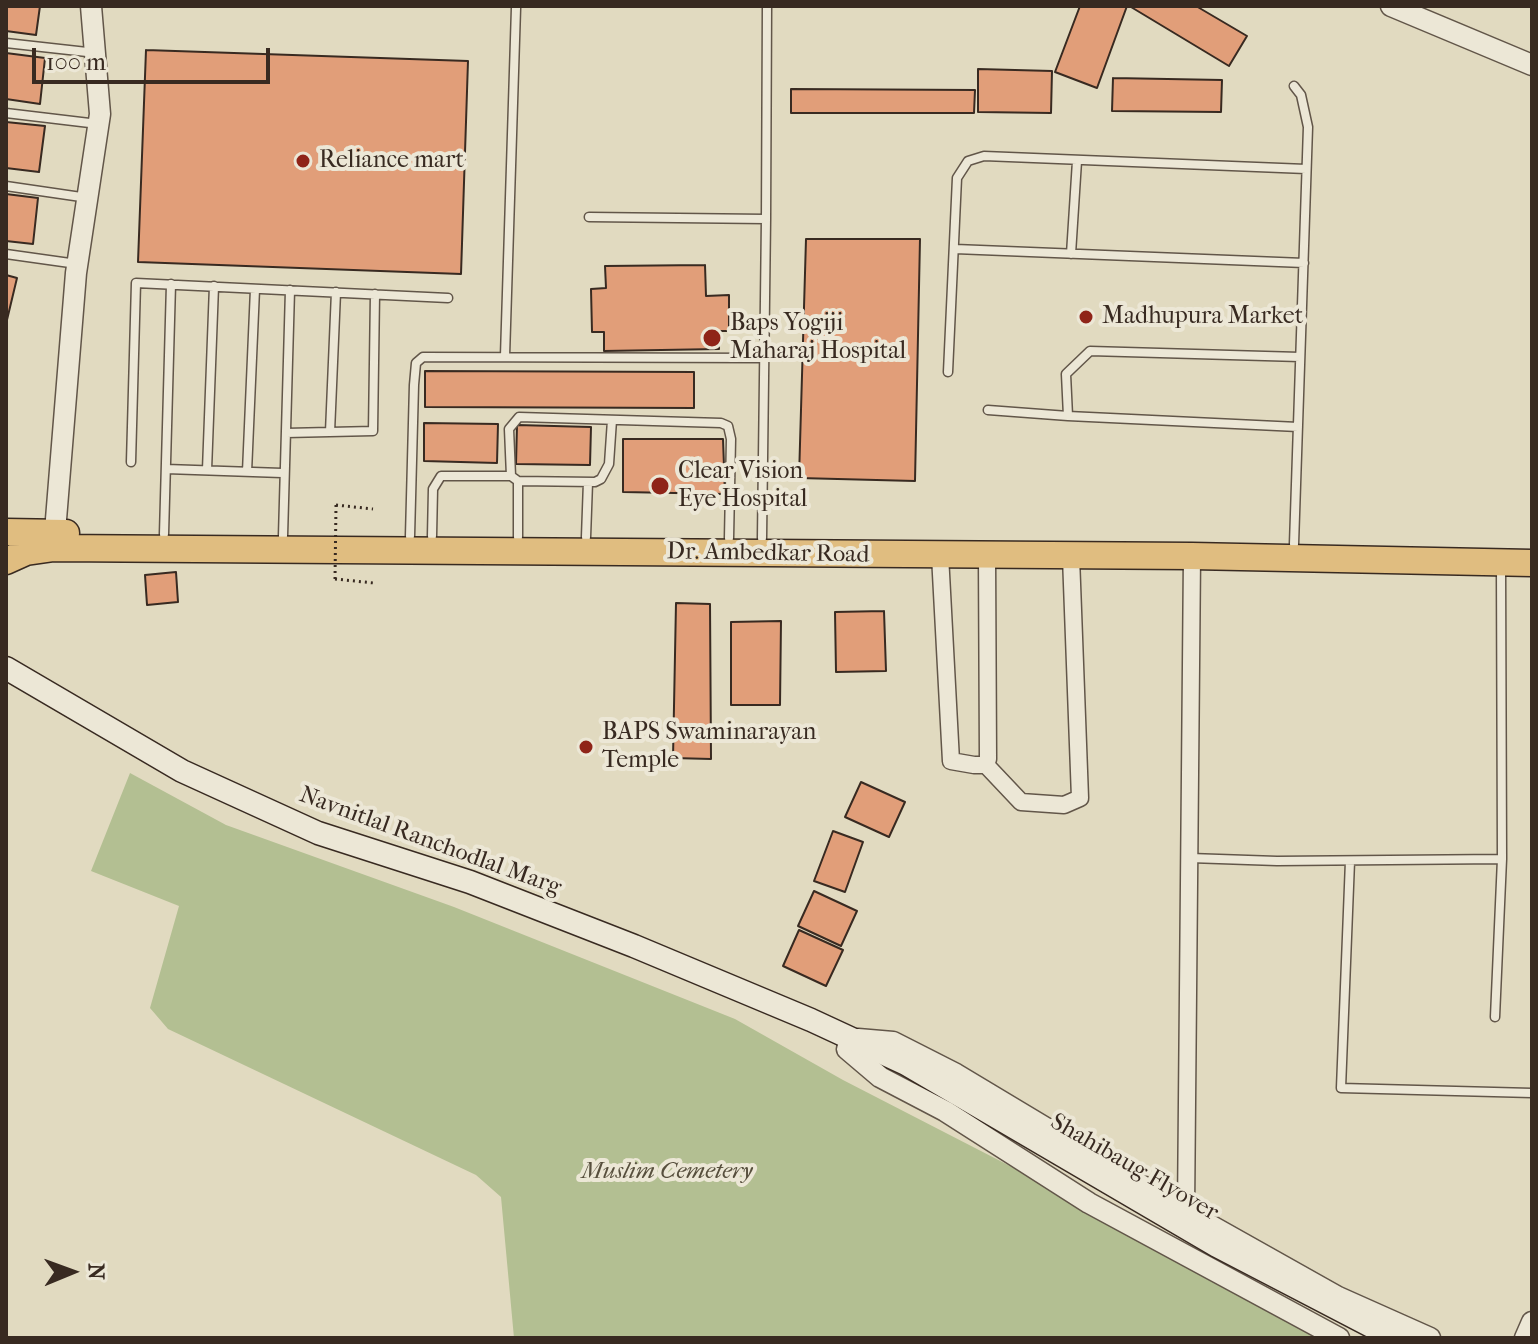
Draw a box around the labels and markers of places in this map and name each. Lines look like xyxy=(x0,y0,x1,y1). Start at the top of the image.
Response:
place label: Reliance mart xyxy=(319,147,464,175)
marker: Reliance mart xyxy=(294,152,312,170)
place label: Madhupura Market xyxy=(1102,303,1303,331)
marker: Madhupura Market xyxy=(1077,308,1095,326)
place label: Baps Yogiji Maharaj Hospital xyxy=(730,310,906,366)
marker: Baps Yogiji Maharaj Hospital xyxy=(701,327,723,349)
place label: Clear Vision Eye Hospital xyxy=(678,458,807,514)
marker: Clear Vision Eye Hospital xyxy=(649,475,671,497)
place label: BAPS Swaminarayan Temple xyxy=(602,719,816,775)
marker: BAPS Swaminarayan Temple xyxy=(577,738,595,756)

